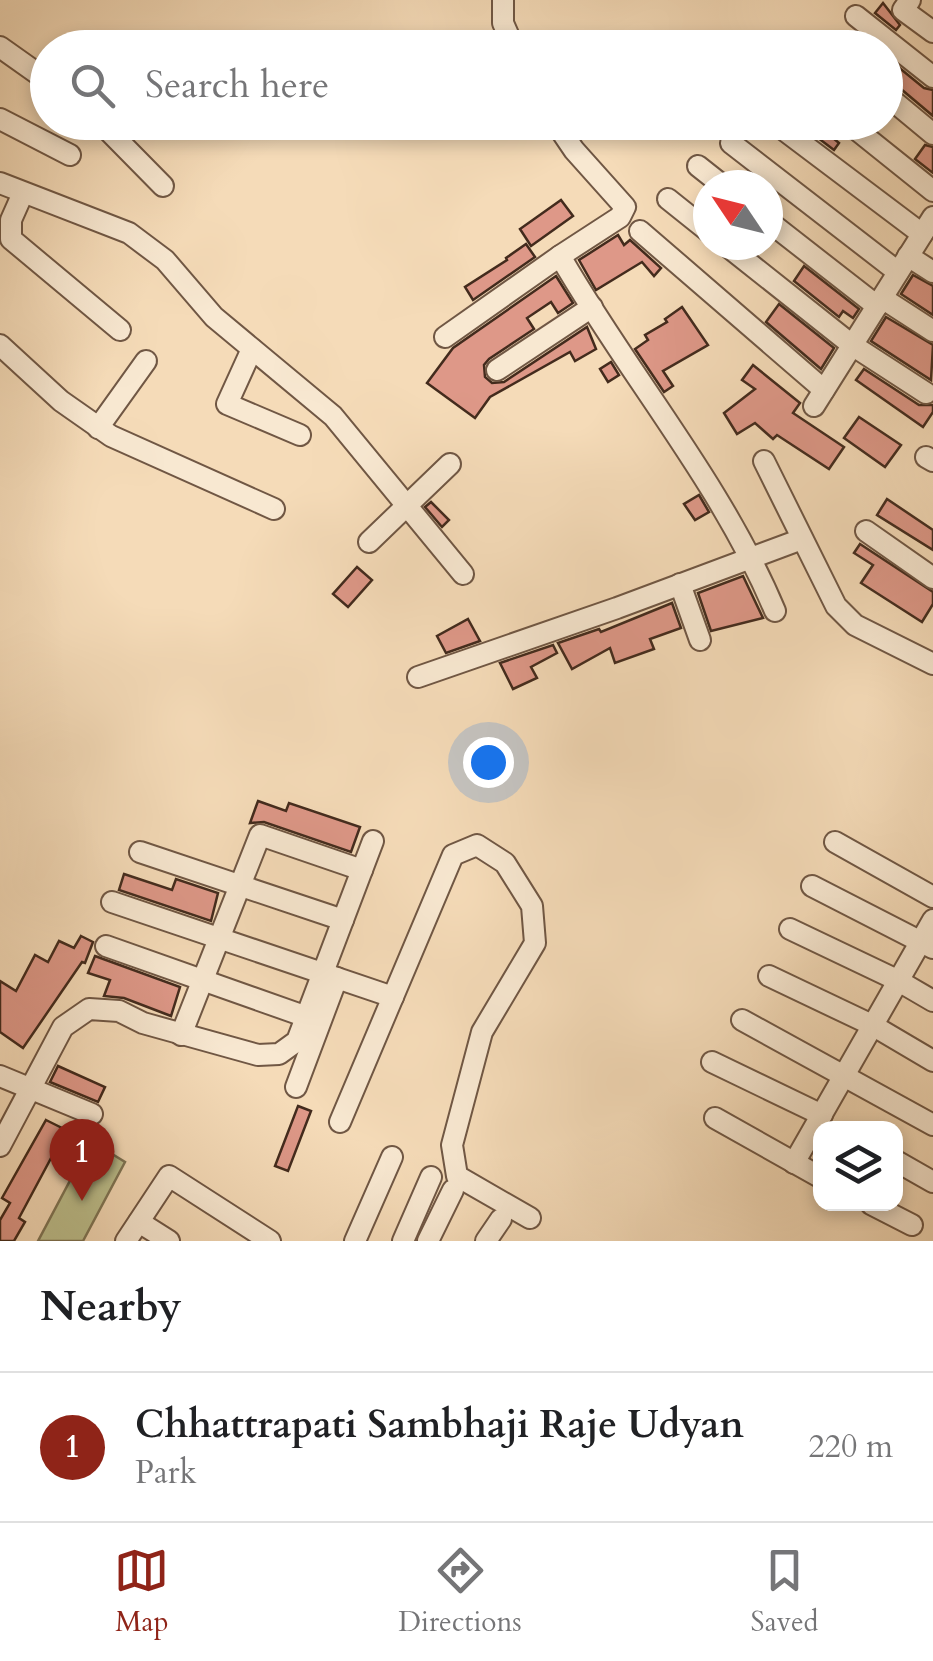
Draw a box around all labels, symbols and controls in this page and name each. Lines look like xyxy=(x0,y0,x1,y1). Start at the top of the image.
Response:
search box xyxy=(30,30,903,140)
icon: search xyxy=(65,58,120,113)
text: Search here xyxy=(145,59,329,111)
north arrow xyxy=(693,170,783,260)
your location xyxy=(463,737,514,788)
pin: 1 xyxy=(49,1118,114,1201)
map controls xyxy=(813,1121,903,1211)
button: layers xyxy=(813,1121,903,1211)
text: Nearby xyxy=(40,1278,182,1335)
text: Chhattrapati Sambhaji Raje Udyan xyxy=(135,1399,744,1451)
text: 1 xyxy=(64,1425,81,1469)
text: 220 m xyxy=(808,1425,893,1469)
text: Park xyxy=(135,1451,197,1495)
tab: Map xyxy=(114,1543,169,1641)
tab: Directions xyxy=(398,1543,522,1641)
tab: Saved xyxy=(751,1543,819,1641)

